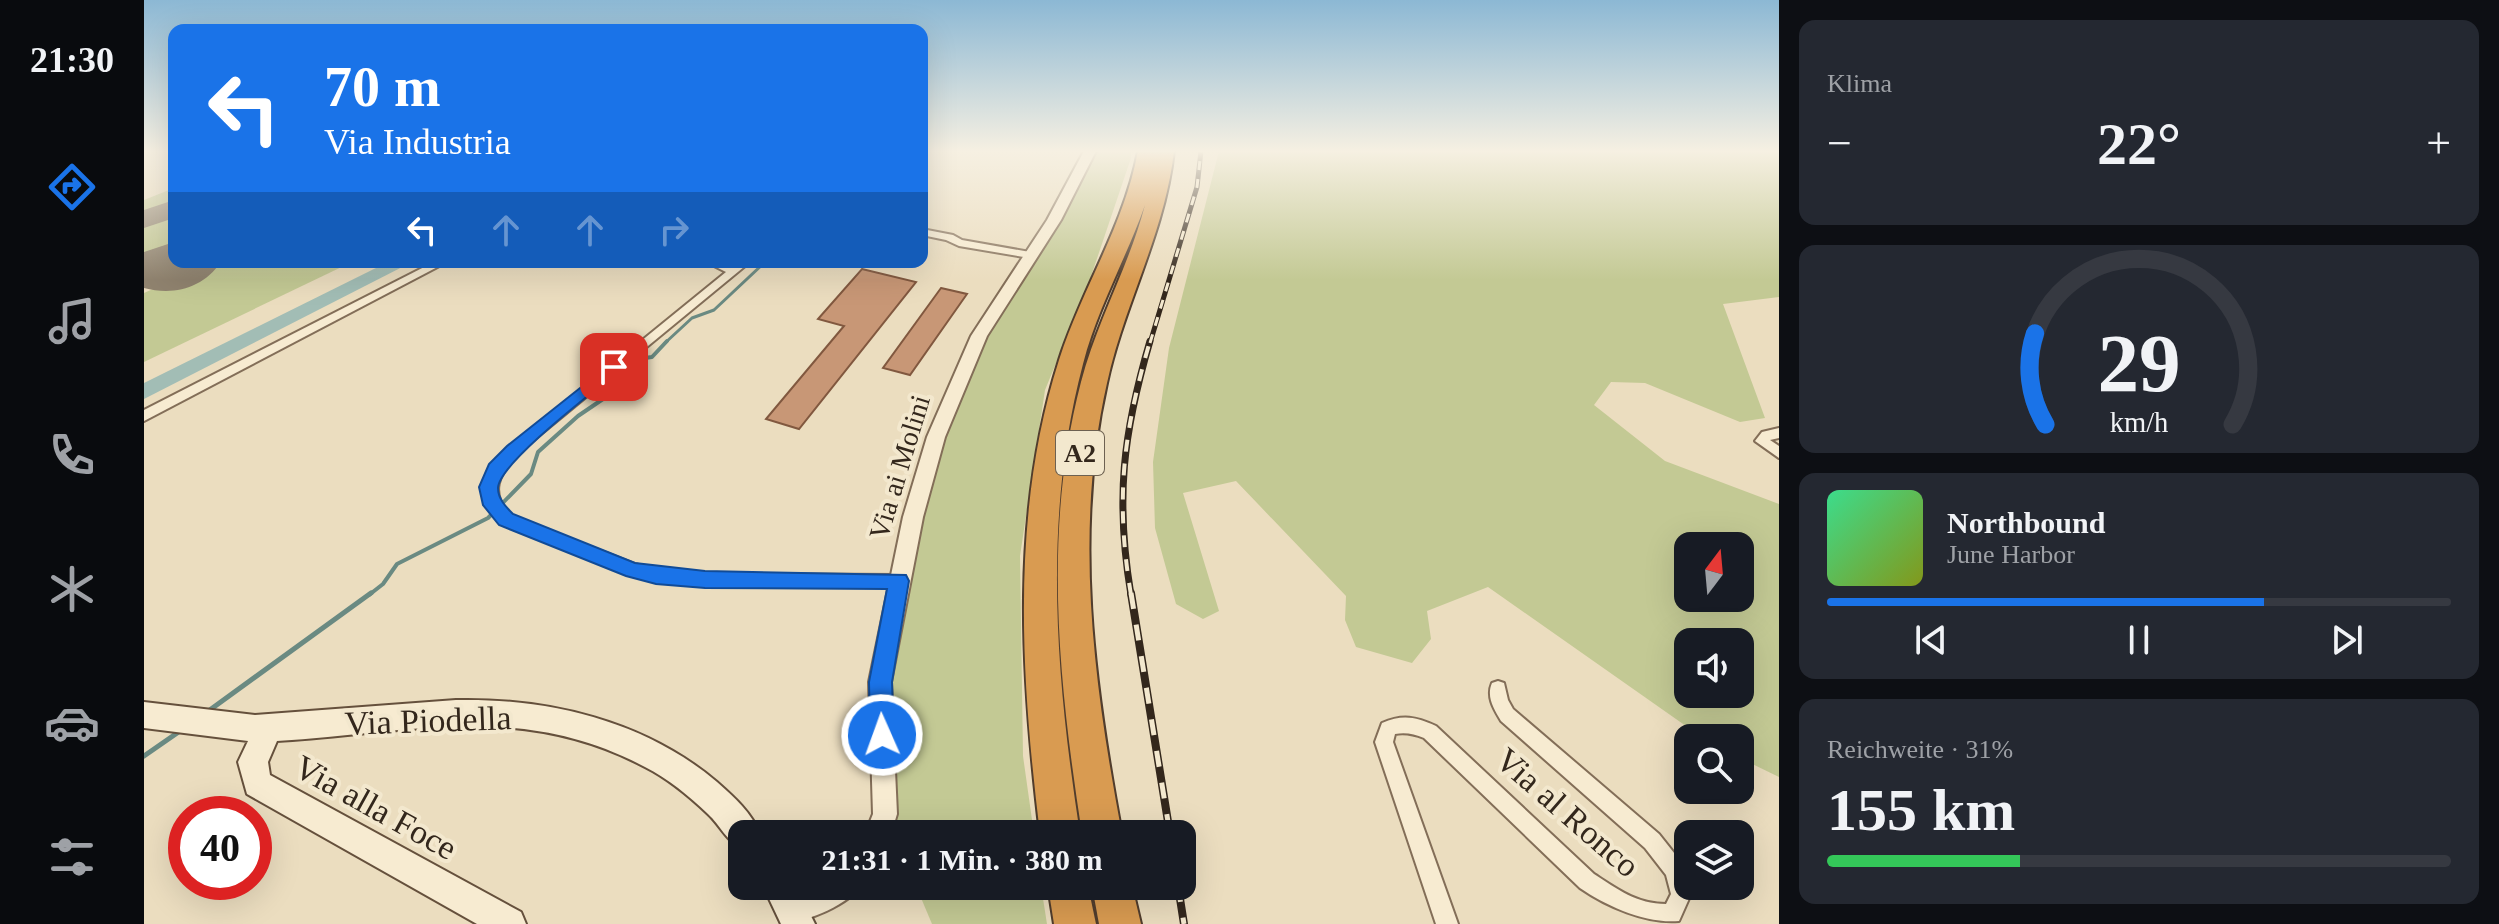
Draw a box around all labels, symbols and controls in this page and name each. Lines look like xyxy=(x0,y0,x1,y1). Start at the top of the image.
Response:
text: 21:30 xyxy=(30,40,114,80)
icon: left xyxy=(192,56,296,160)
text: 70 m xyxy=(324,56,441,118)
text: Klima xyxy=(1827,69,1892,98)
text: 22° xyxy=(2097,111,2181,177)
text: − xyxy=(1827,119,1852,168)
text: + xyxy=(2426,119,2451,168)
text: Via Industria xyxy=(324,122,511,162)
icon: directions xyxy=(44,159,100,215)
icon: left xyxy=(400,208,444,252)
icon: ahead xyxy=(484,208,528,252)
icon: ahead xyxy=(568,208,612,252)
icon: right xyxy=(652,208,696,252)
icon: music xyxy=(44,293,100,349)
text: 29 xyxy=(2097,317,2181,409)
pin xyxy=(580,333,648,401)
icon: arrive xyxy=(592,345,636,389)
street label: Via ai Molini xyxy=(863,391,936,543)
text: km/h xyxy=(2110,408,2168,439)
icon: phone xyxy=(44,427,100,483)
road number: A2 xyxy=(1056,431,1104,475)
text: Northbound xyxy=(1947,506,2105,539)
north arrow xyxy=(1674,532,1754,612)
map controls xyxy=(1674,532,1754,900)
text: June Harbor xyxy=(1947,540,2075,569)
icon: climate xyxy=(44,561,100,617)
icon: previous xyxy=(1909,618,1953,662)
icon: pause xyxy=(2117,618,2161,662)
icon: next xyxy=(2325,618,2369,662)
button: sound xyxy=(1674,628,1754,708)
position arrow xyxy=(840,693,924,777)
icon: car xyxy=(44,695,100,751)
street label: Via Piodella xyxy=(344,699,512,742)
button: search xyxy=(1674,724,1754,804)
text: Reichweite · 31% xyxy=(1827,735,2013,764)
street label: Via al Ronco xyxy=(1489,740,1647,885)
street label: Via alla Foce xyxy=(288,748,463,867)
text: 155 km xyxy=(1827,777,2015,843)
speed limit sign: 40 xyxy=(168,796,272,900)
button: layers xyxy=(1674,820,1754,900)
icon: filters xyxy=(44,829,100,885)
text: 21:31 · 1 Min. · 380 m xyxy=(822,843,1102,876)

